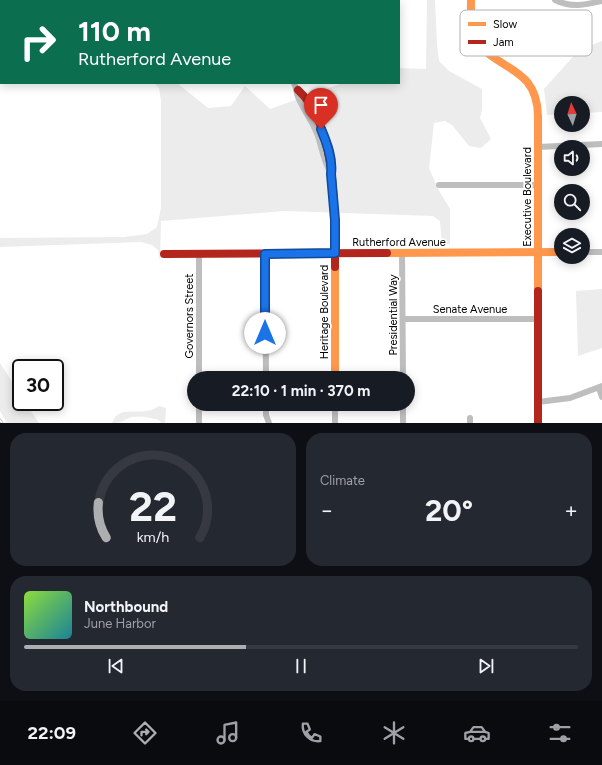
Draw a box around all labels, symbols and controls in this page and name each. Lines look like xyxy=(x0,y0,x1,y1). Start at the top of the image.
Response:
legend xyxy=(460,10,592,56)
text: 110 m xyxy=(78,14,151,48)
icon: right xyxy=(12,16,64,68)
text: Slow xyxy=(493,18,517,31)
text: Jam xyxy=(493,36,514,49)
text: Rutherford Avenue xyxy=(78,48,231,70)
pin xyxy=(304,88,338,129)
icon: arrive xyxy=(310,94,332,116)
north arrow xyxy=(554,96,590,132)
map controls xyxy=(554,96,590,264)
button: sound xyxy=(554,140,590,176)
street label: Executive Boulevard xyxy=(521,147,534,247)
button: search xyxy=(554,184,590,220)
button: layers xyxy=(554,228,590,264)
street label: Rutherford Avenue xyxy=(352,236,446,249)
street label: Heritage Boulevard xyxy=(318,265,331,359)
street label: Governors Street xyxy=(183,274,196,358)
street label: Presidential Way xyxy=(387,274,400,356)
street label: Senate Avenue xyxy=(433,303,507,316)
position arrow xyxy=(244,312,286,354)
speed limit sign: 30 xyxy=(12,359,64,411)
text: 22:10 · 1 min · 370 m xyxy=(232,382,370,400)
text: Climate xyxy=(320,473,365,488)
text: 22 xyxy=(129,480,177,530)
text: 20° xyxy=(425,492,473,529)
text: − xyxy=(320,497,334,524)
text: + xyxy=(564,497,578,524)
text: km/h xyxy=(137,527,169,545)
text: Northbound xyxy=(84,598,168,616)
text: June Harbor xyxy=(84,616,156,631)
icon: previous xyxy=(105,655,127,677)
icon: pause xyxy=(290,655,312,677)
icon: next xyxy=(475,655,497,677)
icon: directions xyxy=(131,719,159,747)
icon: music xyxy=(214,719,242,747)
icon: phone xyxy=(297,719,325,747)
icon: climate xyxy=(380,719,408,747)
icon: car xyxy=(463,719,491,747)
icon: filters xyxy=(546,719,574,747)
text: 22:09 xyxy=(28,722,76,744)

